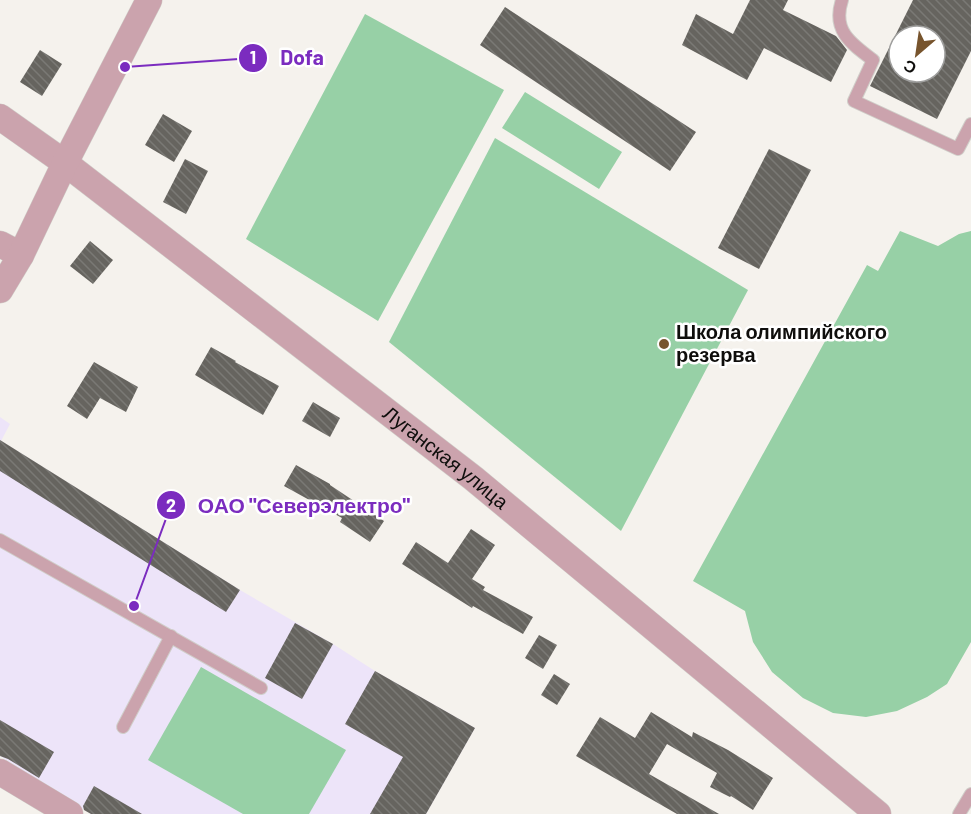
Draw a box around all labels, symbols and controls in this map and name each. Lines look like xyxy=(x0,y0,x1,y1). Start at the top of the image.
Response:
north arrow xyxy=(887,24,947,84)
callout: Dofa xyxy=(238,38,336,77)
text: Dofa xyxy=(280,44,324,69)
text: 1 xyxy=(250,46,256,68)
text: С xyxy=(899,56,919,79)
place label: Школа олимпийского резерва xyxy=(676,319,887,366)
marker: Школа олимпийского резерва xyxy=(657,337,671,351)
street label: Луганская улица xyxy=(379,400,514,514)
callout: ОАО "Северэлектро" xyxy=(156,486,422,525)
text: ОАО "Северэлектро" xyxy=(198,492,411,517)
text: 2 xyxy=(166,494,176,516)

